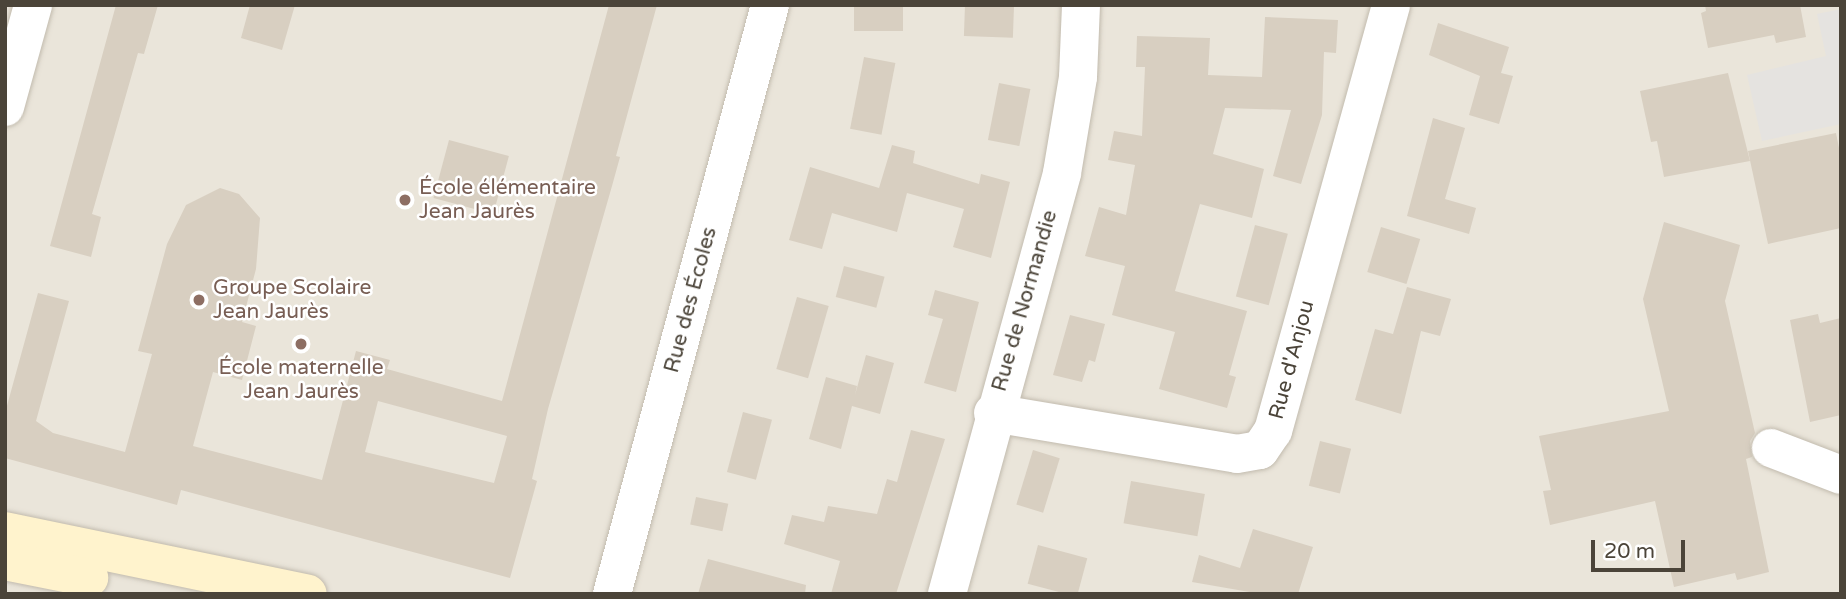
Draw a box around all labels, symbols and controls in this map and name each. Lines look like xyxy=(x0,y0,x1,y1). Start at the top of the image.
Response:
place label: École élémentaire Jean Jaurès xyxy=(419,175,596,225)
marker: École élémentaire Jean Jaurès xyxy=(397,192,413,208)
street label: Rue de Normandie xyxy=(987,208,1063,394)
street label: Rue des Écoles xyxy=(659,224,723,376)
place label: Groupe Scolaire Jean Jaurès xyxy=(213,275,371,325)
marker: Groupe Scolaire Jean Jaurès xyxy=(191,292,207,308)
street label: Rue d'Anjou xyxy=(1264,298,1320,422)
marker: École maternelle Jean Jaurès xyxy=(293,336,309,352)
place label: École maternelle Jean Jaurès xyxy=(218,355,384,405)
scale bar xyxy=(1594,526,1688,570)
text: 20 m xyxy=(1604,539,1655,564)

